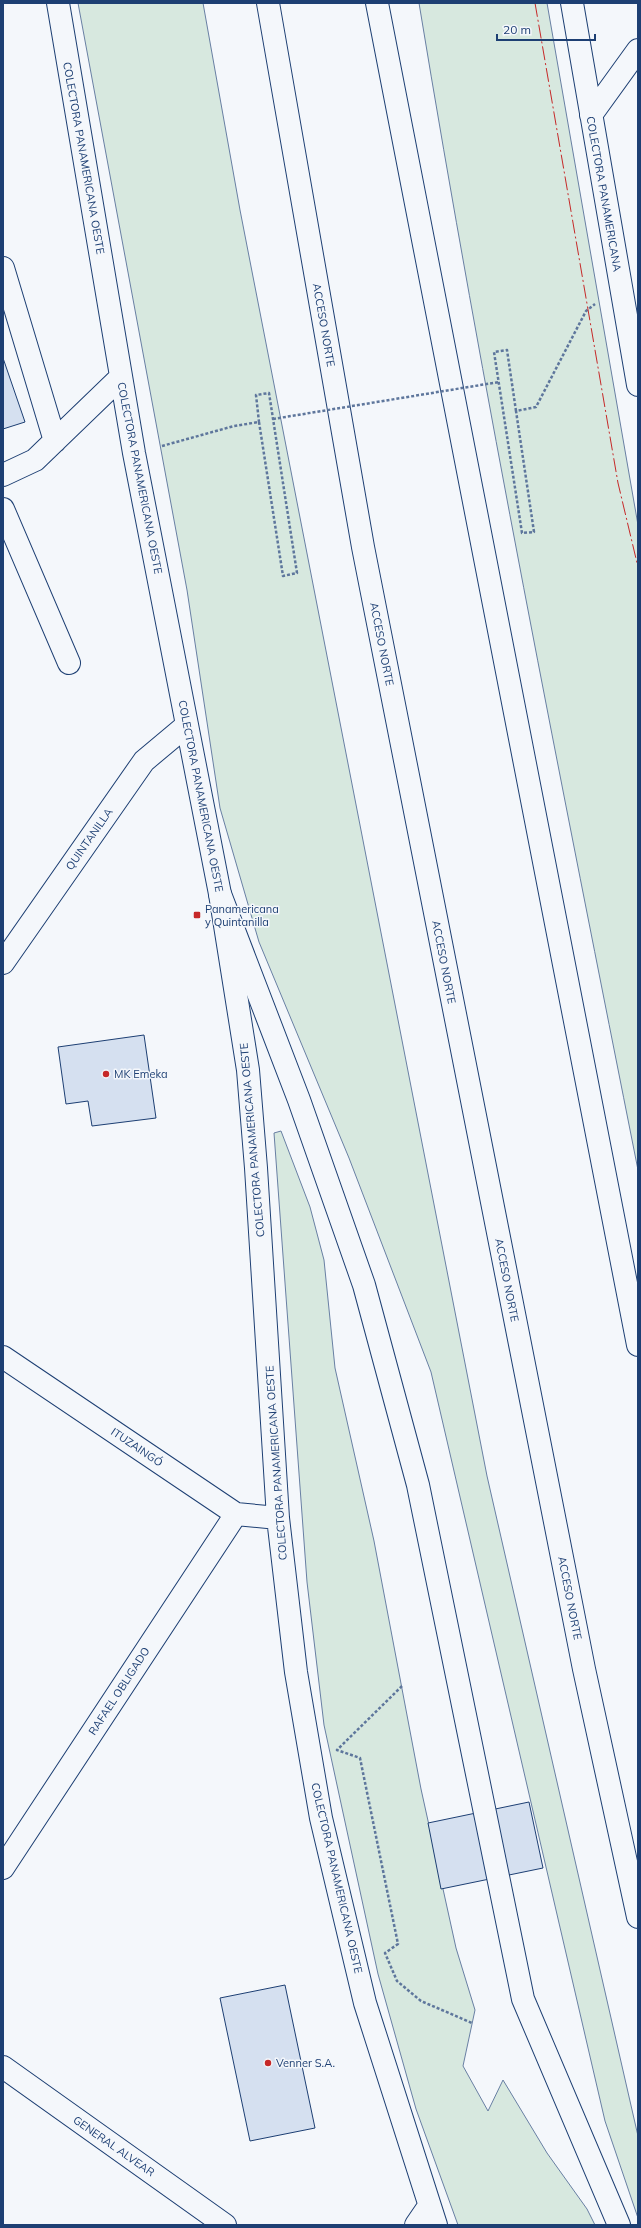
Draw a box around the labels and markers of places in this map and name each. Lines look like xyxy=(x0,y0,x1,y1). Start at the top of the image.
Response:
place label: Panamericana y Quintanilla xyxy=(205,902,279,929)
marker: Panamericana y Quintanilla xyxy=(192,910,202,920)
place label: MK Emeka xyxy=(114,1067,168,1081)
marker: MK Emeka xyxy=(101,1069,111,1079)
place label: Venner S.A. xyxy=(276,2056,335,2070)
marker: Venner S.A. xyxy=(263,2058,273,2068)

